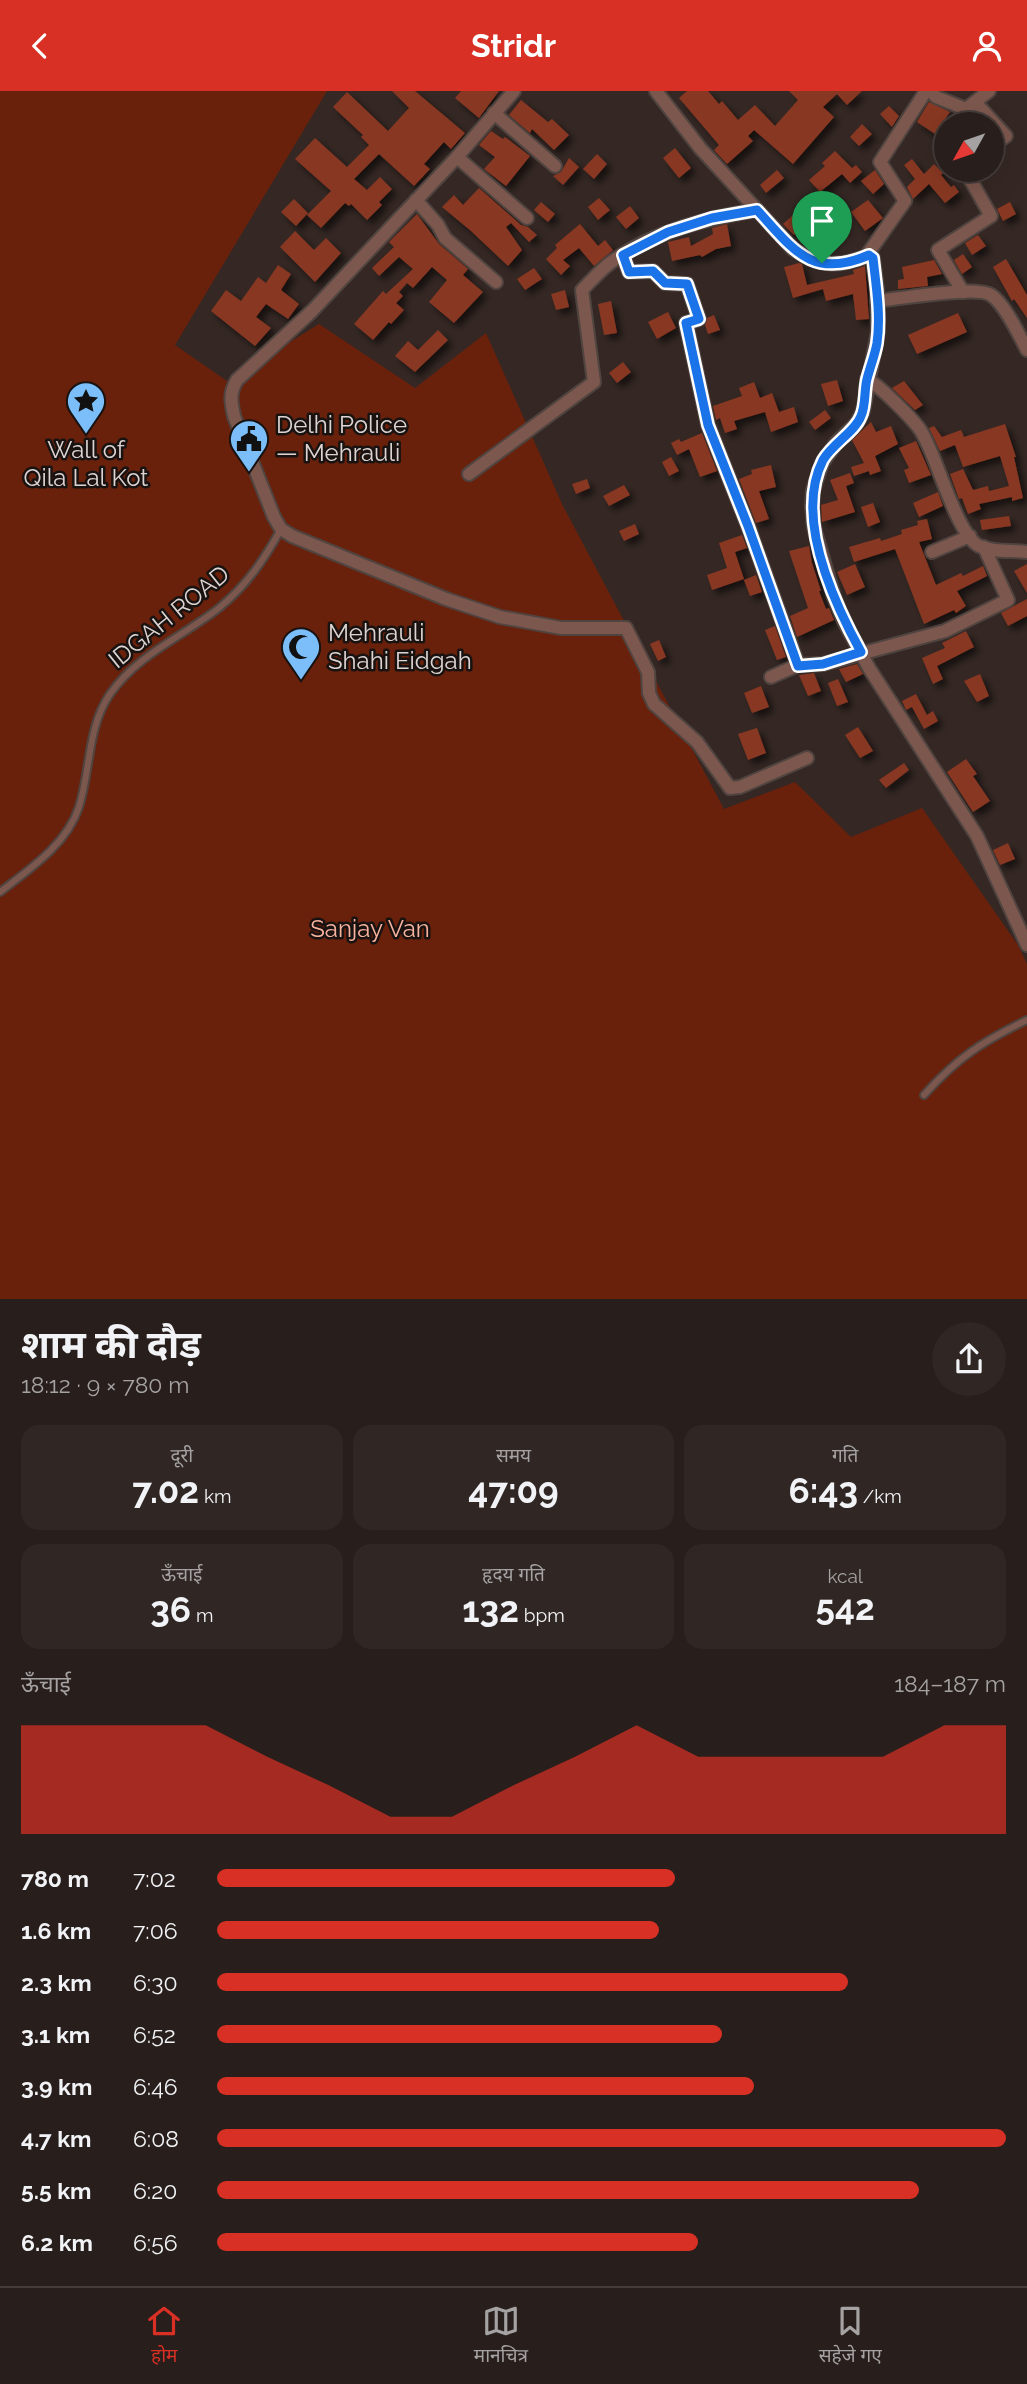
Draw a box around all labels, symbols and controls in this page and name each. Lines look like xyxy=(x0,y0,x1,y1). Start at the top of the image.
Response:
icon: back xyxy=(21,27,59,65)
text: Stridr xyxy=(471,27,556,64)
icon: person xyxy=(968,27,1006,65)
north arrow xyxy=(934,112,1004,182)
map controls xyxy=(934,112,1004,182)
pin xyxy=(792,191,852,263)
icon: arrive xyxy=(803,202,841,240)
place icon: Wall of Qila Lal Kot xyxy=(65,380,107,435)
place label: Delhi Police — Mehrauli xyxy=(276,410,407,467)
public building icon: Delhi Police — Mehrauli xyxy=(228,418,270,473)
place label: Wall of Qila Lal Kot xyxy=(24,435,148,492)
street label: IDGAH ROAD xyxy=(103,559,235,674)
place label: Mehrauli Shahi Eidgah xyxy=(328,618,472,675)
mosque icon: Mehrauli Shahi Eidgah xyxy=(280,626,322,681)
park label: Sanjay Van xyxy=(310,914,430,943)
text: शाम की दौड़ xyxy=(21,1322,201,1367)
button: share xyxy=(932,1322,1006,1396)
text: 18:12 · 9 × 780 m xyxy=(21,1371,189,1398)
text: दूरी xyxy=(170,1444,193,1466)
text: समय xyxy=(496,1444,531,1466)
text: गति xyxy=(832,1444,858,1466)
text: 7.02 xyxy=(132,1470,199,1511)
text: 47:09 xyxy=(468,1470,559,1511)
text: 6:43 xyxy=(789,1470,858,1511)
text: km xyxy=(199,1485,231,1507)
text: /km xyxy=(858,1485,902,1507)
text: ऊँचाई xyxy=(161,1563,202,1585)
text: हृदय गति xyxy=(482,1563,545,1585)
text: kcal xyxy=(827,1565,863,1587)
text: 542 xyxy=(816,1587,875,1628)
text: 36 xyxy=(150,1589,191,1630)
text: 132 xyxy=(462,1589,519,1630)
text: m xyxy=(191,1604,213,1626)
text: bpm xyxy=(519,1604,565,1626)
text: ऊँचाई xyxy=(21,1670,71,1697)
text: 184–187 m xyxy=(894,1670,1006,1697)
text: 780 m xyxy=(21,1865,89,1892)
text: 7:02 xyxy=(133,1865,176,1892)
text: 1.6 km xyxy=(21,1917,91,1944)
text: 7:06 xyxy=(133,1917,178,1944)
text: 2.3 km xyxy=(21,1969,92,1996)
text: 6:30 xyxy=(133,1969,178,1996)
text: 3.1 km xyxy=(21,2021,90,2048)
text: 6:52 xyxy=(133,2021,176,2048)
text: 3.9 km xyxy=(21,2073,92,2100)
text: 6:46 xyxy=(133,2073,178,2100)
text: 4.7 km xyxy=(21,2125,92,2152)
text: 6:08 xyxy=(133,2125,179,2152)
text: 5.5 km xyxy=(21,2177,91,2204)
text: 6:20 xyxy=(133,2177,177,2204)
text: 6.2 km xyxy=(21,2229,93,2256)
text: 6:56 xyxy=(133,2229,178,2256)
tab: होम xyxy=(145,2302,183,2370)
tab: मानचित्र xyxy=(474,2302,528,2370)
tab: सहेजे गए xyxy=(819,2302,882,2370)

